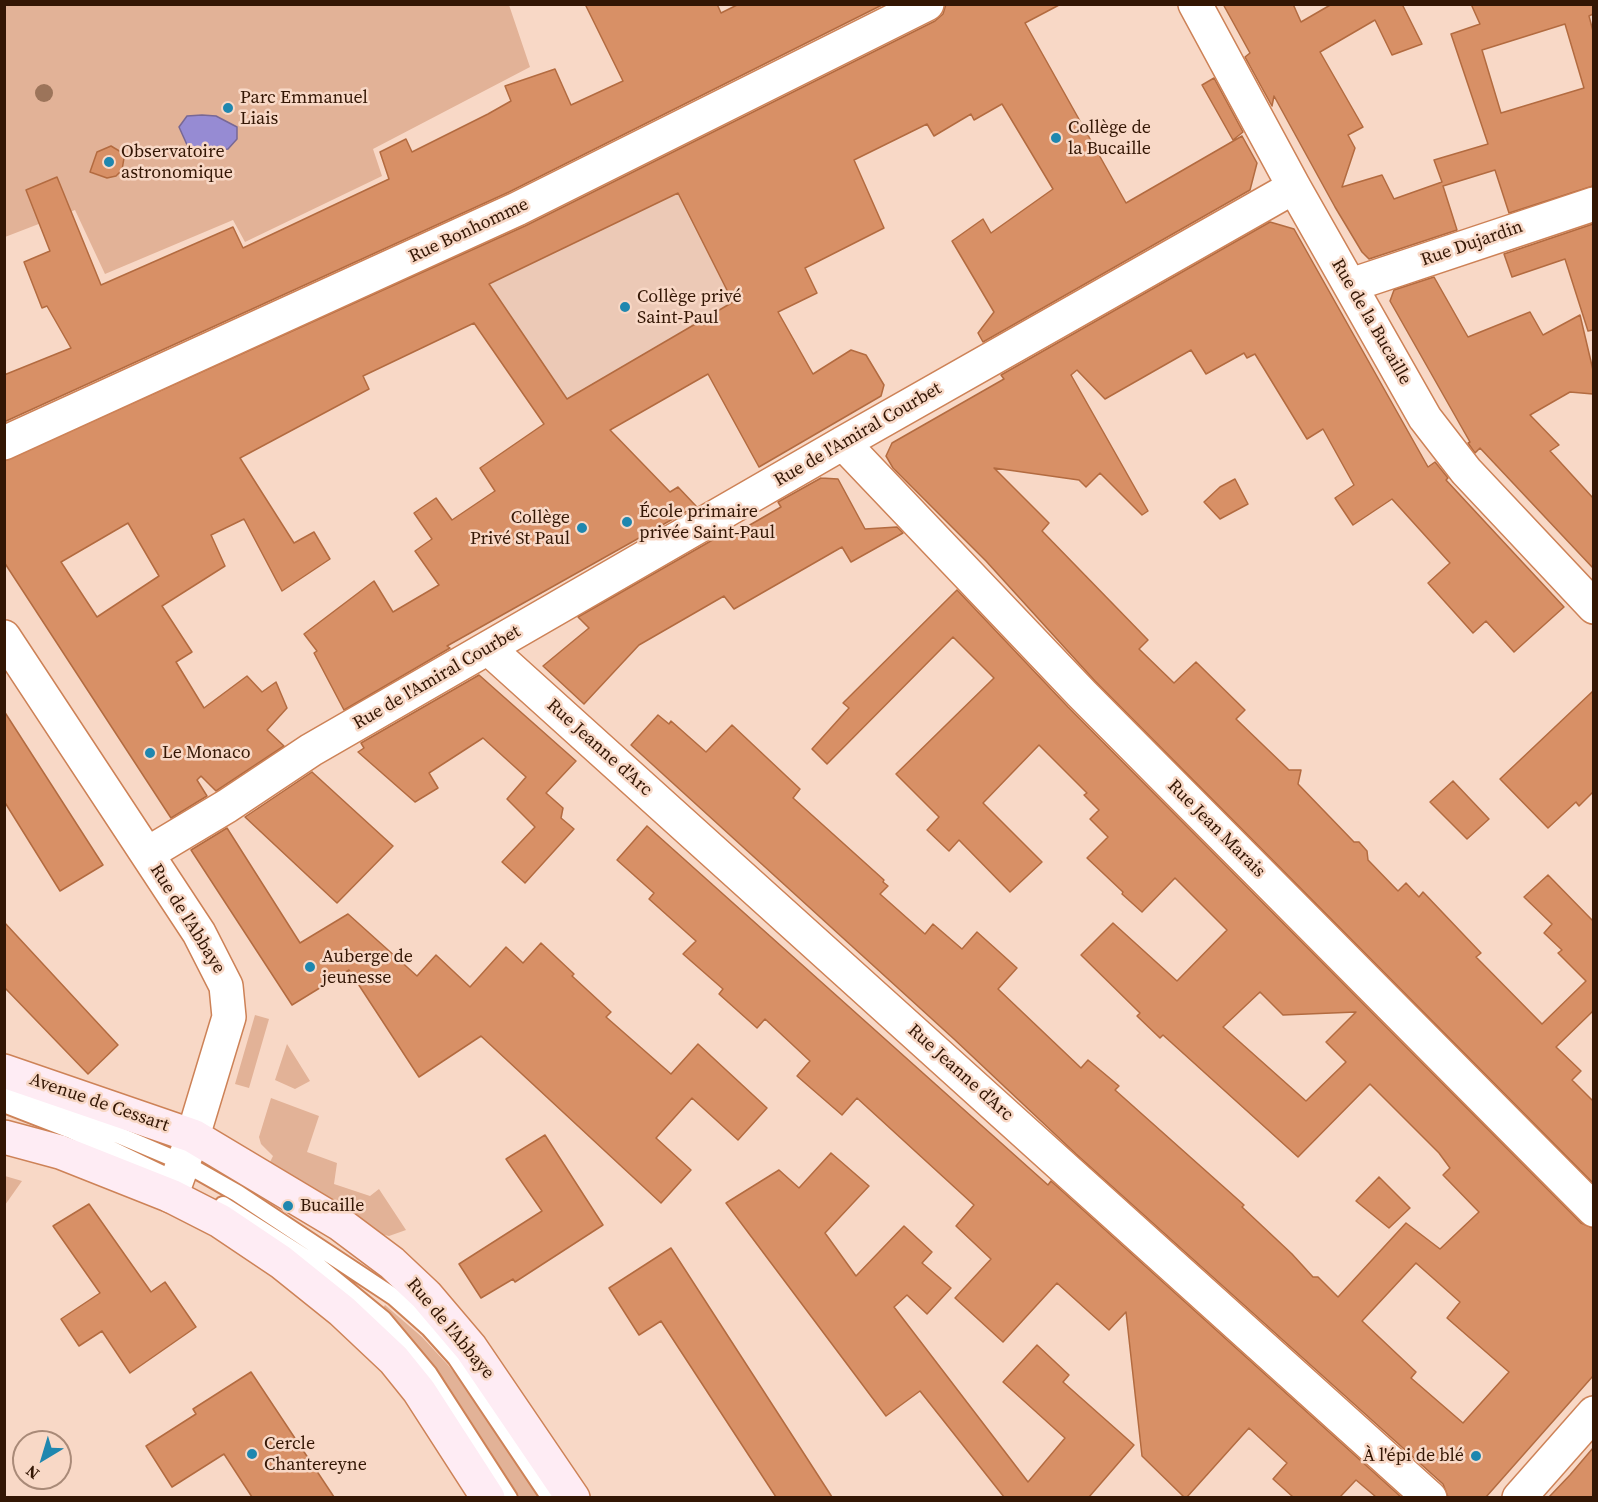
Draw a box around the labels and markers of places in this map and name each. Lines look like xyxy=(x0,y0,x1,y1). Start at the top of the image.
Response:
place label: Parc Emmanuel Liais xyxy=(240,87,368,130)
marker: Parc Emmanuel Liais xyxy=(221,101,235,115)
place label: Collège de la Bucaille xyxy=(1068,117,1151,160)
marker: Collège de la Bucaille xyxy=(1049,131,1063,145)
place label: Observatoire astronomique xyxy=(121,141,233,184)
marker: Observatoire astronomique xyxy=(102,155,116,169)
place label: Collège privé Saint-Paul xyxy=(637,286,742,328)
marker: Collège privé Saint-Paul xyxy=(618,300,632,314)
place label: École primaire privée Saint-Paul xyxy=(639,501,775,544)
place label: Collège Privé St Paul xyxy=(470,507,570,550)
marker: École primaire privée Saint-Paul xyxy=(620,515,634,529)
marker: Collège Privé St Paul xyxy=(575,521,589,535)
place label: Le Monaco xyxy=(162,742,251,764)
marker: Le Monaco xyxy=(143,746,157,760)
place label: Auberge de jeunesse xyxy=(322,946,413,988)
marker: Auberge de jeunesse xyxy=(303,960,317,974)
place label: Bucaille xyxy=(300,1195,364,1217)
marker: Bucaille xyxy=(281,1199,295,1213)
place label: Cercle Chantereyne xyxy=(264,1433,367,1476)
place label: À l'épi de blé xyxy=(1363,1445,1464,1467)
marker: Cercle Chantereyne xyxy=(245,1447,259,1461)
marker: À l'épi de blé xyxy=(1469,1449,1483,1463)

